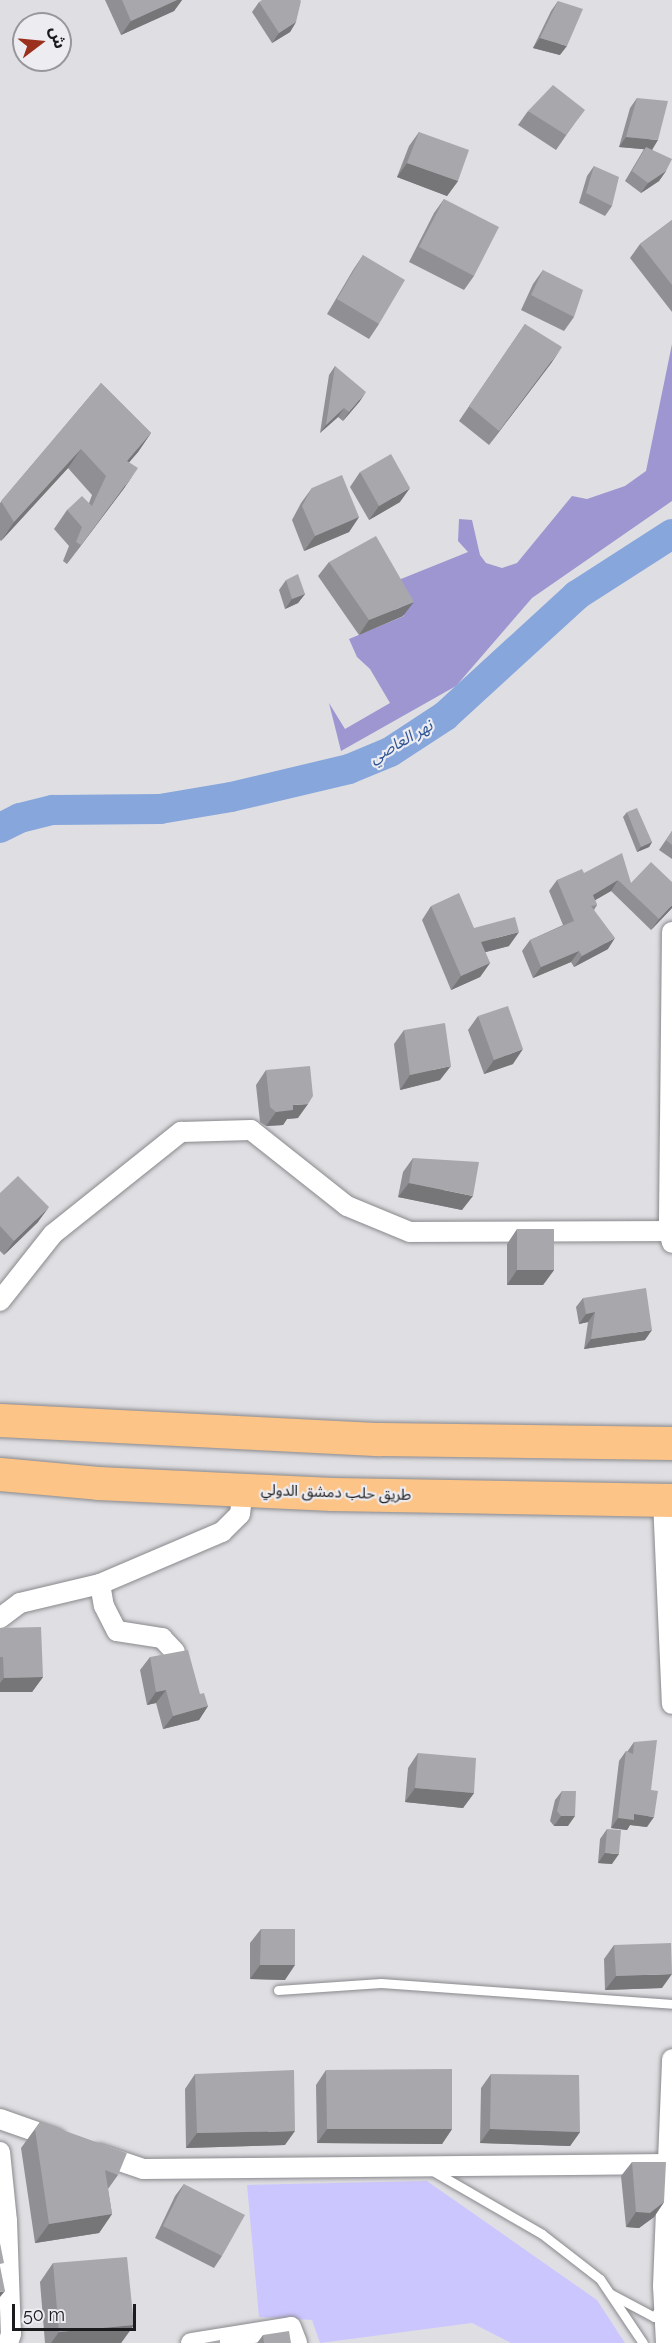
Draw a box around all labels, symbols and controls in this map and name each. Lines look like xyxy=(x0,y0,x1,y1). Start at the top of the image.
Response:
north arrow xyxy=(12,12,72,72)
text: ش xyxy=(46,24,70,51)
water label: نهر العاصي xyxy=(366,716,436,768)
street label: طريق حلب دمشق الدولي xyxy=(261,1481,411,1505)
scale bar xyxy=(15,2292,140,2330)
text: 50 m xyxy=(23,2304,65,2325)

